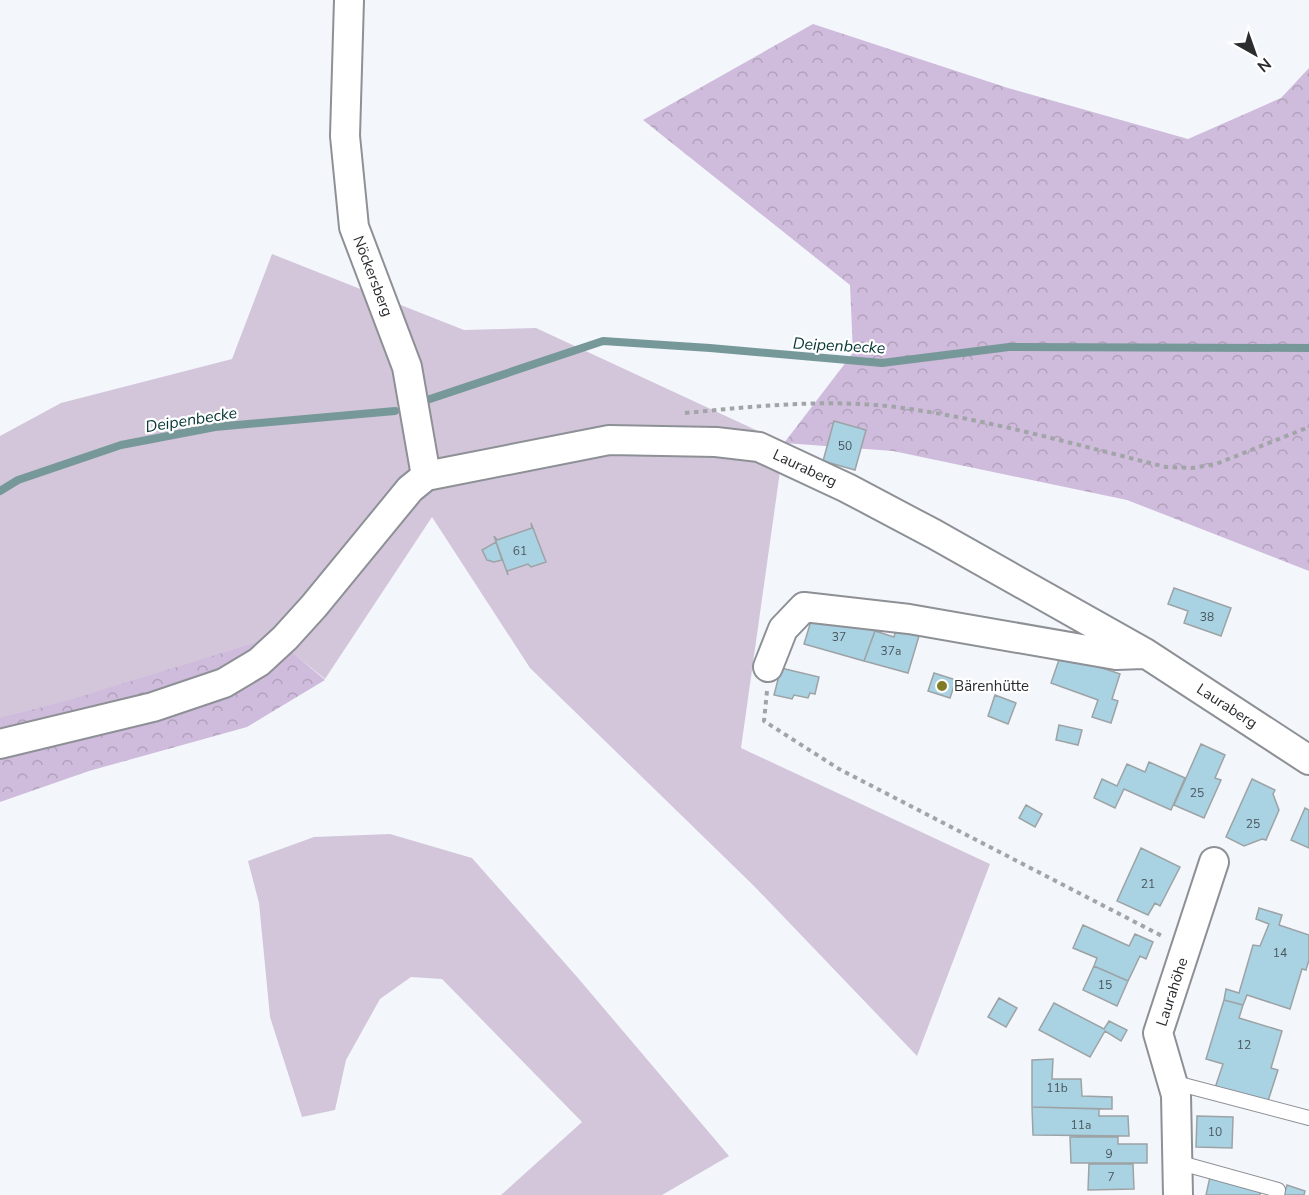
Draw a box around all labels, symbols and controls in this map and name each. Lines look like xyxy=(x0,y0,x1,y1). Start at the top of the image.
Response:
north arrow xyxy=(1225,24,1285,84)
text: N xyxy=(1252,52,1276,77)
street label: Nöckersberg xyxy=(348,233,398,319)
water label: Deipenbecke xyxy=(792,333,886,359)
water label: Deipenbecke xyxy=(144,402,239,438)
house number: 50 xyxy=(838,438,852,454)
street label: Lauraberg xyxy=(770,444,840,492)
house number: 61 xyxy=(513,543,527,559)
house number: 38 xyxy=(1200,609,1214,625)
house number: 37 xyxy=(832,629,846,645)
house number: 37a xyxy=(881,643,901,659)
place label: Bärenhütte xyxy=(954,676,1029,696)
marker: Bärenhütte xyxy=(935,679,949,693)
street label: Lauraberg xyxy=(1193,679,1261,733)
house number: 25 xyxy=(1190,785,1204,801)
house number: 25 xyxy=(1246,816,1260,832)
house number: 21 xyxy=(1141,876,1155,892)
house number: 14 xyxy=(1273,945,1287,961)
street label: Laurahöhe xyxy=(1152,955,1193,1029)
house number: 15 xyxy=(1098,977,1112,993)
house number: 12 xyxy=(1237,1037,1251,1053)
house number: 11b xyxy=(1046,1080,1068,1096)
house number: 11a xyxy=(1071,1117,1091,1133)
house number: 10 xyxy=(1208,1124,1222,1140)
house number: 9 xyxy=(1105,1146,1113,1162)
house number: 7 xyxy=(1107,1169,1115,1185)

